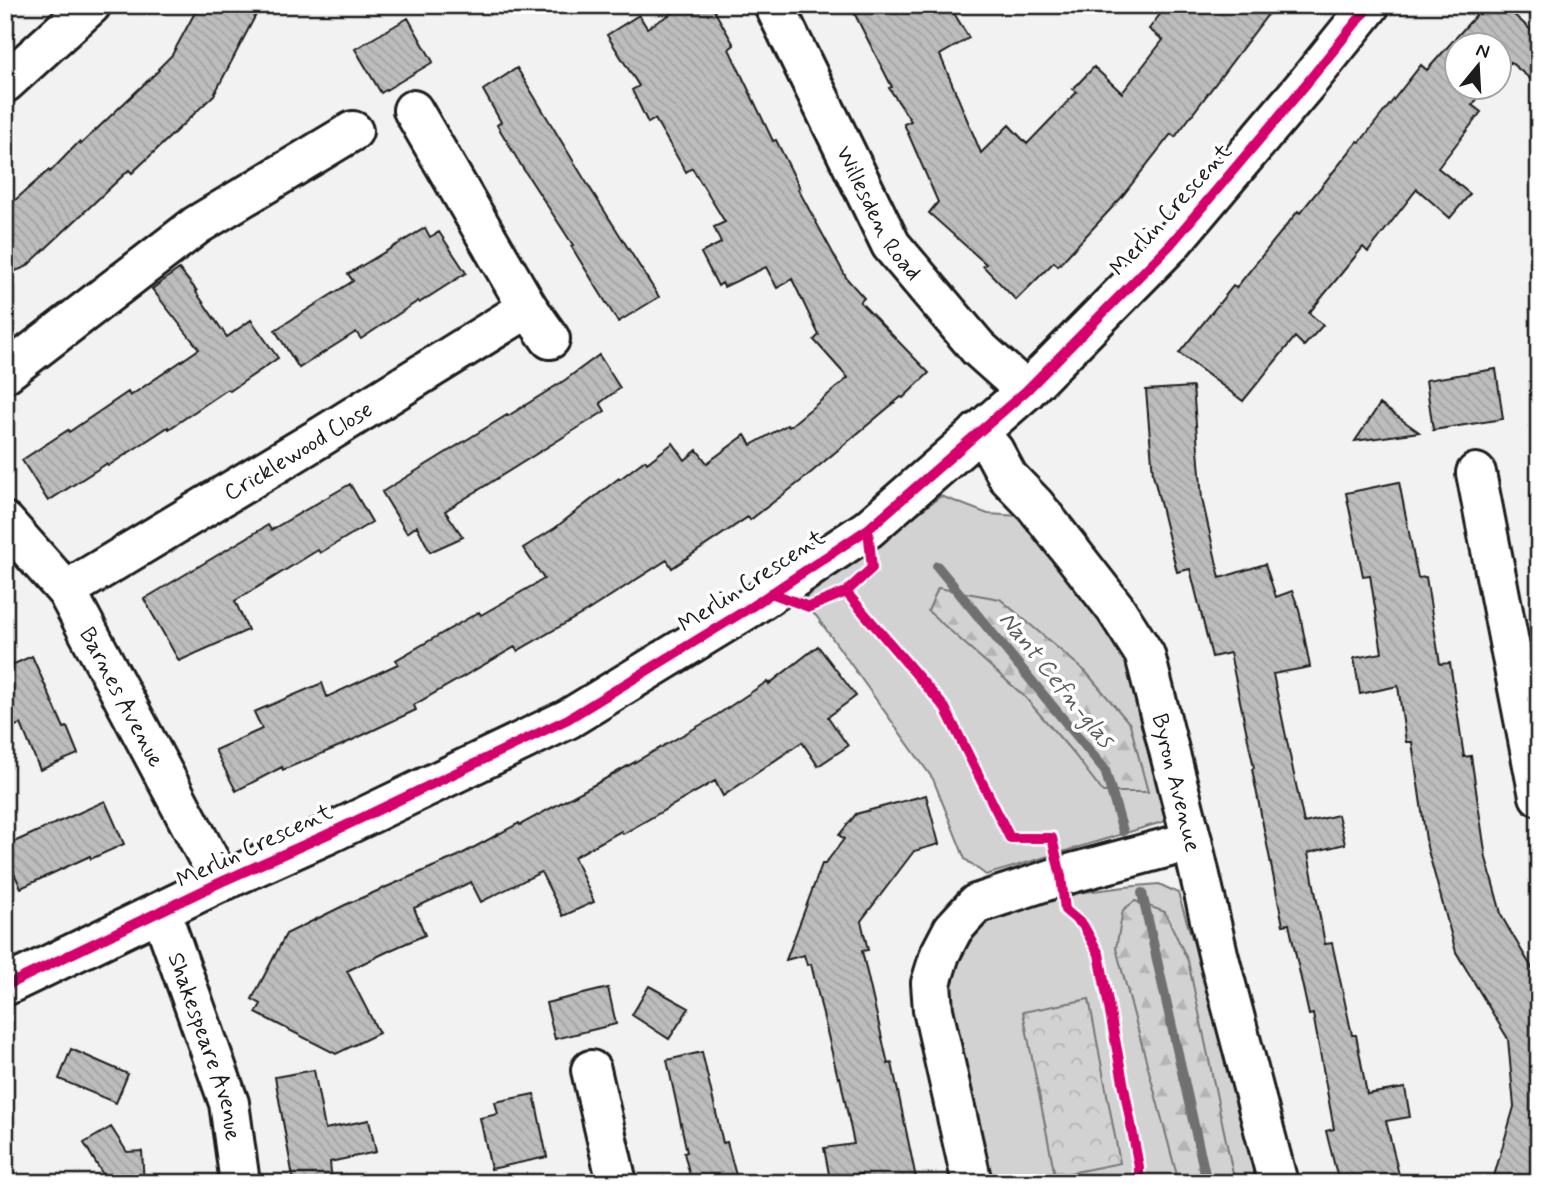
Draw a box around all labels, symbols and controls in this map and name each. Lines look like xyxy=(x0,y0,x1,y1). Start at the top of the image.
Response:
north arrow xyxy=(1442,32,1512,102)
text: N xyxy=(1473,37,1493,65)
street label: Merlin Crescent xyxy=(1104,137,1239,283)
street label: Willesden Road xyxy=(828,141,927,287)
street label: Cricklewood Close xyxy=(219,395,379,509)
street label: Merlin Crescent xyxy=(673,523,831,640)
water label: Nant Cefn-glas xyxy=(991,606,1122,756)
street label: Barnes Avenue xyxy=(71,622,170,773)
street label: Byron Avenue xyxy=(1143,711,1207,855)
street label: Merlin Crescent xyxy=(172,797,338,896)
street label: Shakespeare Avenue xyxy=(160,949,247,1143)

